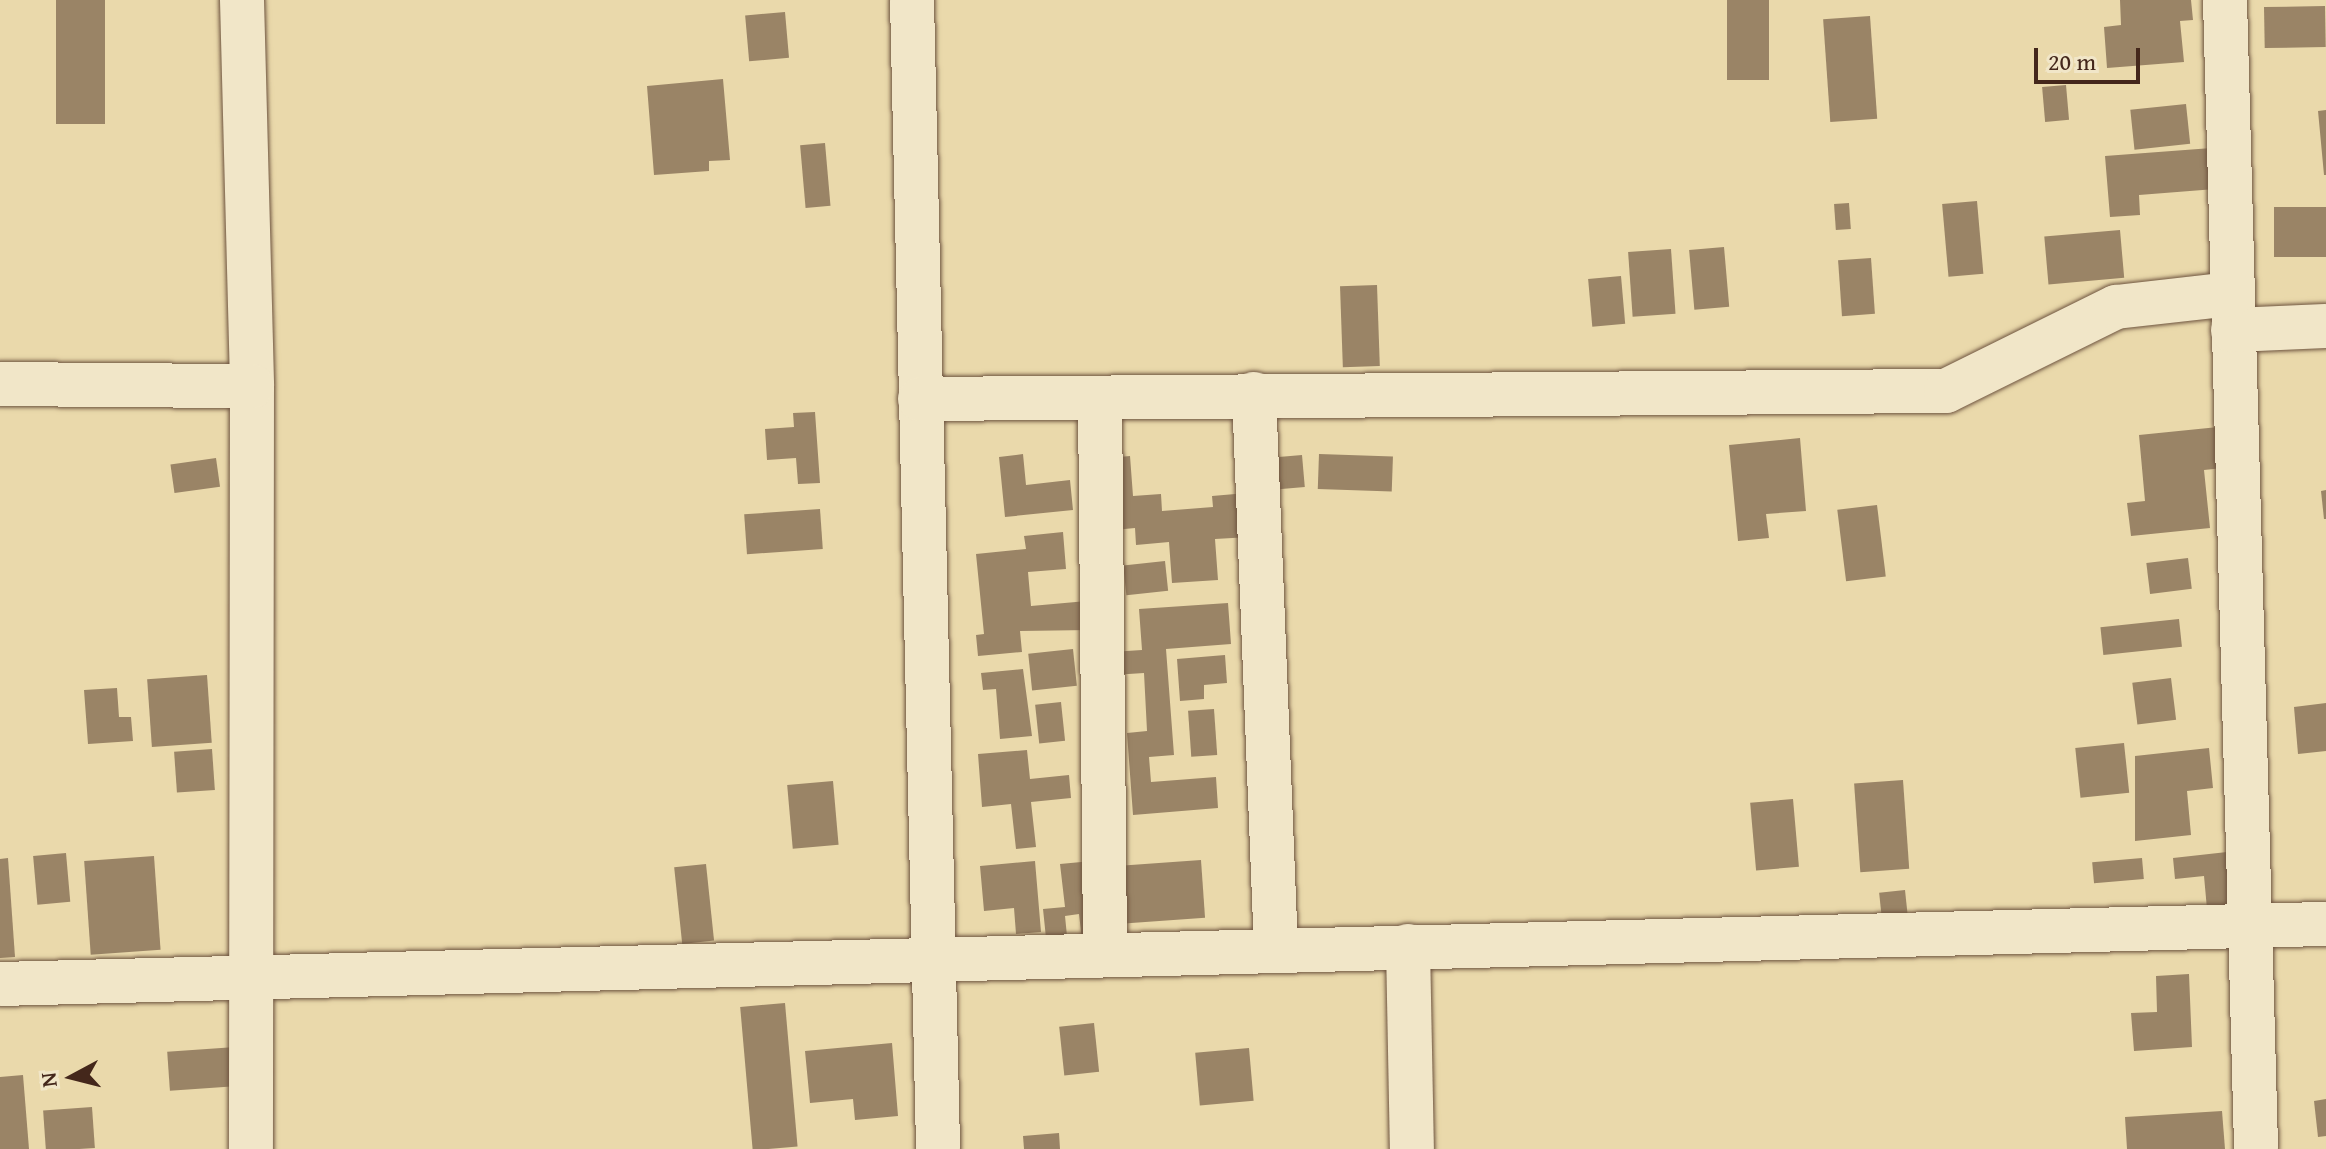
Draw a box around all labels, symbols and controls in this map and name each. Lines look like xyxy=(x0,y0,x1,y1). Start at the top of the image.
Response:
scale bar xyxy=(2038,32,2144,82)
text: 20 m xyxy=(2048,44,2096,79)
north arrow xyxy=(32,1037,112,1117)
text: N xyxy=(31,1071,65,1089)

